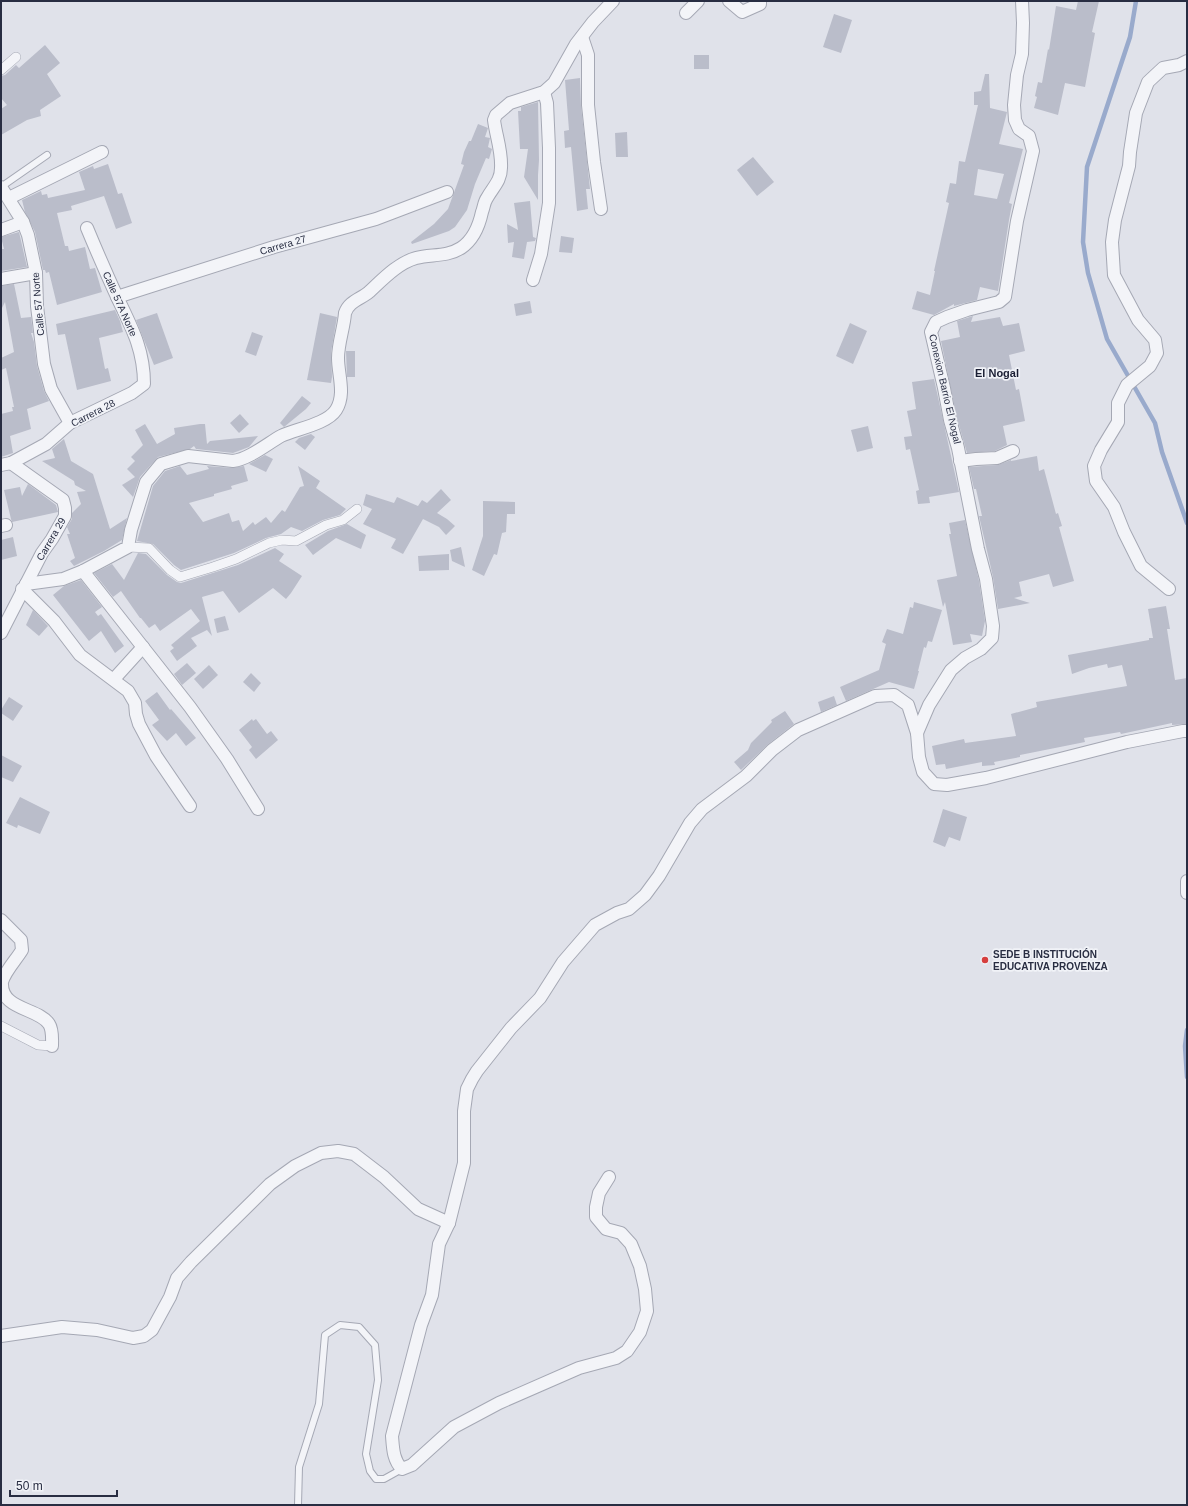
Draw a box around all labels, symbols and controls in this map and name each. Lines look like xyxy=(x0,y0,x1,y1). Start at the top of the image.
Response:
street label: Carrera 27 xyxy=(259,233,308,257)
street label: Calle 57A Norte xyxy=(101,270,139,339)
street label: Calle 57 Norte xyxy=(30,271,46,336)
street label: Conexion Barrio El Nogal xyxy=(927,333,963,445)
district label: El Nogal xyxy=(975,367,1019,379)
street label: Carrera 28 xyxy=(69,397,117,429)
street label: Carrera 29 xyxy=(34,515,68,562)
place label: SEDE B INSTITUCIÓN EDUCATIVA PROVENZA xyxy=(993,948,1108,972)
marker: SEDE B INSTITUCIÓN EDUCATIVA PROVENZA xyxy=(980,955,990,965)
scale bar xyxy=(10,1472,117,1498)
text: 50 m xyxy=(16,1479,43,1493)

